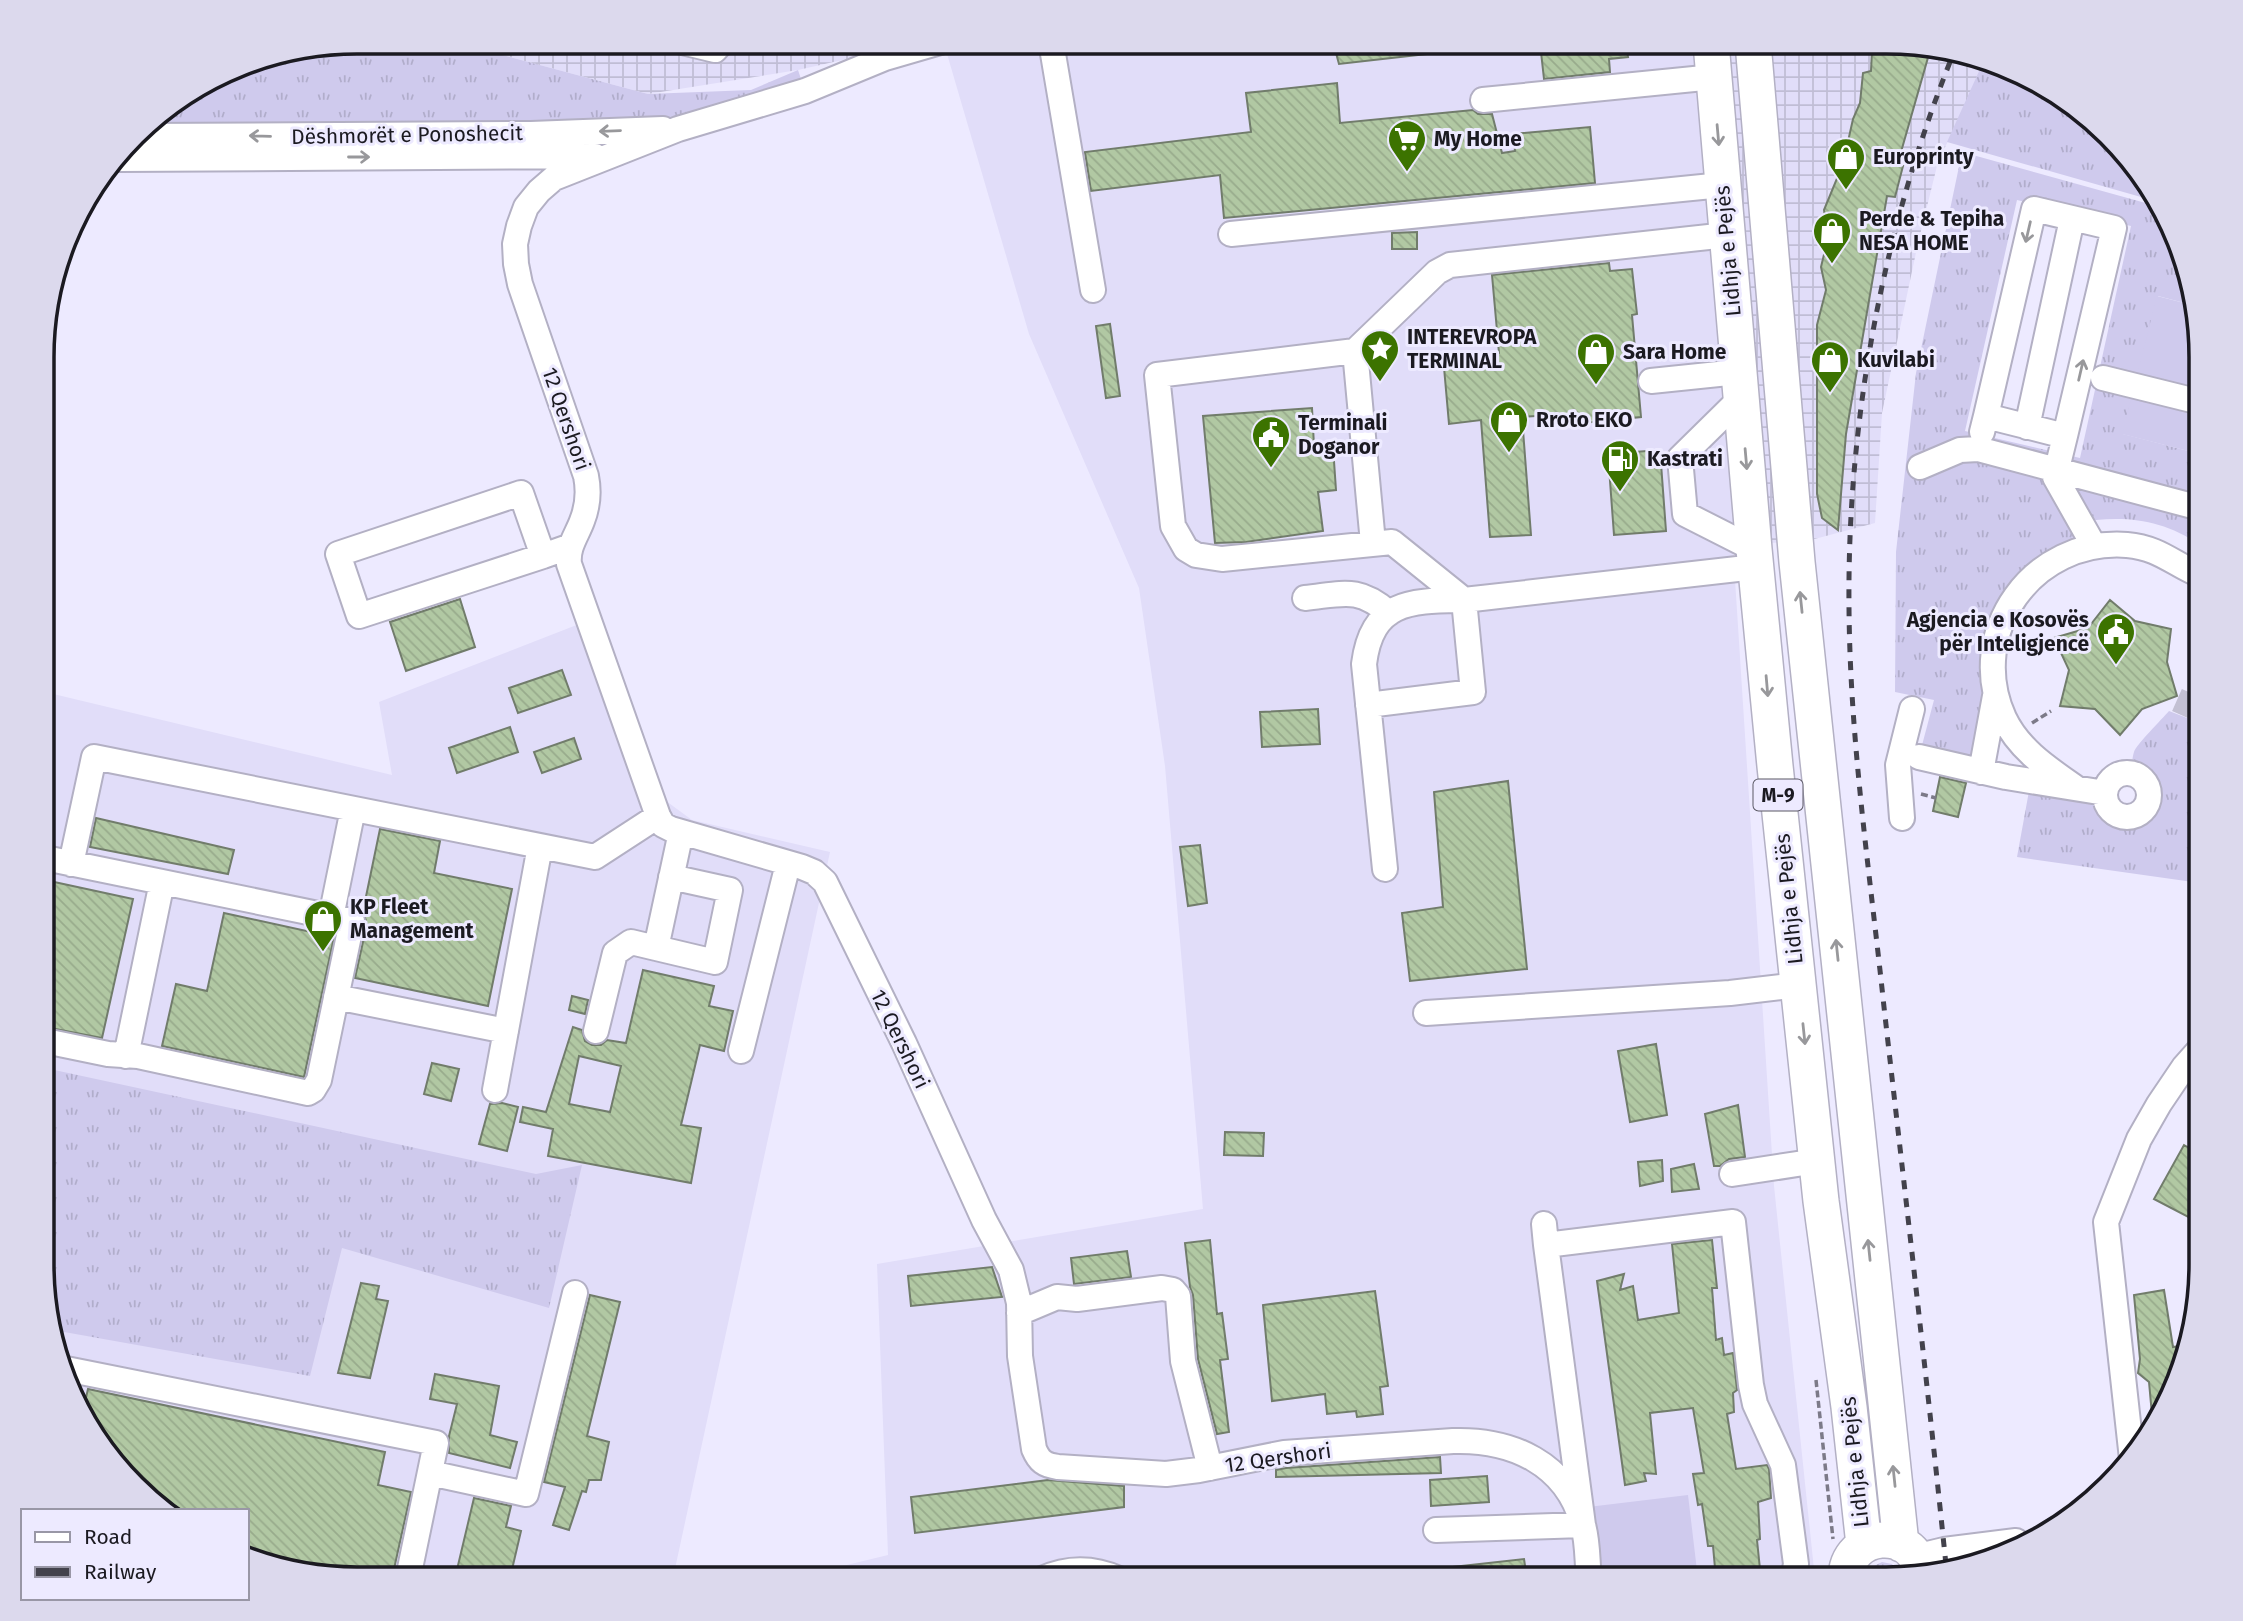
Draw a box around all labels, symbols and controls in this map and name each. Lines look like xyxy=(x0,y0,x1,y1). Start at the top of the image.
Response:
supermarket icon: My Home xyxy=(1386,118,1428,173)
street label: Dëshmorët e Ponoshecit xyxy=(291,120,524,150)
one-way arrow xyxy=(1712,123,1725,146)
one-way arrow xyxy=(598,124,621,137)
place label: My Home xyxy=(1434,126,1522,152)
one-way arrow xyxy=(248,129,271,142)
shop icon: Europrinty xyxy=(1825,136,1867,191)
place label: Europrinty xyxy=(1873,144,1974,170)
one-way arrow xyxy=(347,151,370,164)
street label: Lidhja e Pejës xyxy=(1709,184,1747,318)
place label: Perde & Tepiha NESA HOME xyxy=(1859,206,2004,256)
shop icon: Perde & Tepiha NESA HOME xyxy=(1811,210,1853,265)
one-way arrow xyxy=(2021,220,2035,243)
place label: INTEREVROPA TERMINAL xyxy=(1407,324,1537,374)
place icon: INTEREVROPA TERMINAL xyxy=(1359,328,1401,383)
shop icon: Sara Home xyxy=(1575,331,1617,386)
place label: Sara Home xyxy=(1623,339,1727,365)
shop icon: Kuvilabi xyxy=(1809,339,1851,394)
place label: Kuvilabi xyxy=(1857,347,1935,373)
one-way arrow xyxy=(2074,359,2088,382)
street label: 12 Qershori xyxy=(536,364,596,474)
shop icon: Rroto EKO xyxy=(1488,399,1530,454)
place label: Rroto EKO xyxy=(1536,407,1632,433)
place label: Terminali Doganor xyxy=(1298,410,1387,460)
public building icon: Terminali Doganor xyxy=(1250,414,1292,469)
fuel station icon: Kastrati xyxy=(1599,438,1641,493)
place label: Kastrati xyxy=(1647,446,1723,472)
one-way arrow xyxy=(1740,448,1753,470)
one-way arrow xyxy=(1794,592,1807,614)
place label: Agjencia e Kosovës për Inteligjencë xyxy=(1906,607,2089,657)
public building icon: Agjencia e Kosovës për Inteligjencë xyxy=(2095,611,2137,666)
one-way arrow xyxy=(1761,674,1774,697)
road number: M-9 xyxy=(1754,780,1802,810)
street label: Lidhja e Pejës xyxy=(1769,832,1809,966)
place label: KP Fleet Management xyxy=(350,894,475,944)
shop icon: KP Fleet Management xyxy=(302,898,344,953)
one-way arrow xyxy=(1830,940,1843,962)
street label: 12 Qershori xyxy=(865,985,935,1093)
one-way arrow xyxy=(1798,1022,1811,1045)
one-way arrow xyxy=(1862,1239,1875,1262)
street label: Lidhja e Pejës xyxy=(1835,1395,1875,1529)
street label: 12 Qershori xyxy=(1223,1438,1333,1478)
one-way arrow xyxy=(1887,1465,1900,1488)
legend xyxy=(21,1509,248,1600)
text: Road xyxy=(84,1524,132,1550)
text: Railway xyxy=(84,1559,157,1585)

